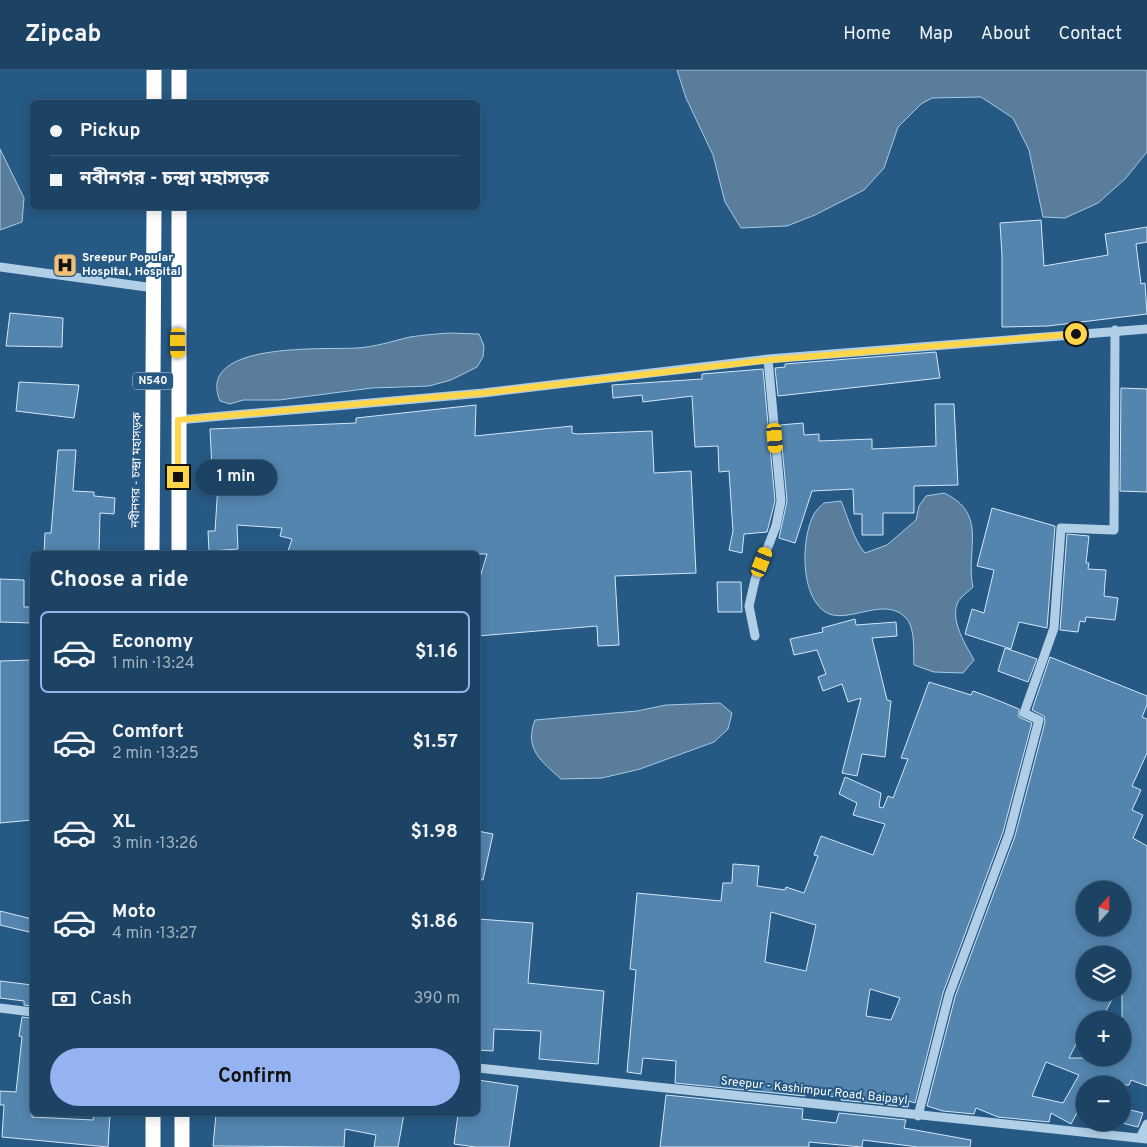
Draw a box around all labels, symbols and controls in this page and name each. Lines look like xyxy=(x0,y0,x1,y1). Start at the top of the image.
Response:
text: Zipcab xyxy=(25,20,101,50)
text: Home xyxy=(843,23,891,46)
text: Map xyxy=(919,23,953,46)
text: About xyxy=(981,23,1030,46)
text: Contact xyxy=(1058,23,1122,46)
text: Pickup xyxy=(80,119,140,143)
text: নবীনগর - চন্দ্রা মহাসড়ক xyxy=(80,167,269,191)
place label: Sreepur Popular Hospital, Hospital xyxy=(82,250,181,280)
hospital icon: Sreepur Popular Hospital, Hospital xyxy=(52,252,78,278)
route start xyxy=(1065,323,1087,345)
car xyxy=(170,328,185,358)
road number: N540 xyxy=(133,372,173,390)
street label: নবীনগর - চন্দ্রা মহাসড়ক xyxy=(127,412,146,529)
car xyxy=(766,422,783,454)
callout: 1 min xyxy=(196,460,278,494)
route end xyxy=(167,466,189,488)
text: 1 min xyxy=(217,467,255,487)
car xyxy=(749,545,774,579)
text: Choose a ride xyxy=(50,567,188,594)
icon: car xyxy=(52,630,97,675)
text: Economy xyxy=(112,630,193,654)
text: $1.16 xyxy=(415,640,458,664)
text: 1 min · 13:24 xyxy=(112,654,195,674)
icon: car xyxy=(52,720,97,765)
text: Comfort xyxy=(112,720,184,744)
text: $1.57 xyxy=(412,730,458,754)
text: 2 min · 13:25 xyxy=(112,744,199,764)
icon: car xyxy=(52,810,97,855)
text: XL xyxy=(112,810,135,834)
text: $1.98 xyxy=(411,820,458,844)
text: 3 min · 13:26 xyxy=(112,834,198,854)
north arrow xyxy=(1076,881,1131,936)
map controls xyxy=(1076,881,1131,1131)
icon: car xyxy=(52,900,97,945)
text: Moto xyxy=(112,900,156,924)
text: $1.86 xyxy=(411,910,458,934)
text: 4 min · 13:27 xyxy=(112,924,197,944)
button: layers xyxy=(1076,946,1131,1001)
icon: cash xyxy=(50,985,78,1013)
text: Cash xyxy=(90,987,132,1011)
text: 390 m xyxy=(414,989,460,1009)
button: + xyxy=(1076,1011,1131,1066)
button: Confirm xyxy=(50,1048,460,1106)
street label: Sreepur - Kashimpur Road, Baipayl xyxy=(720,1073,908,1109)
button: − xyxy=(1076,1076,1131,1131)

